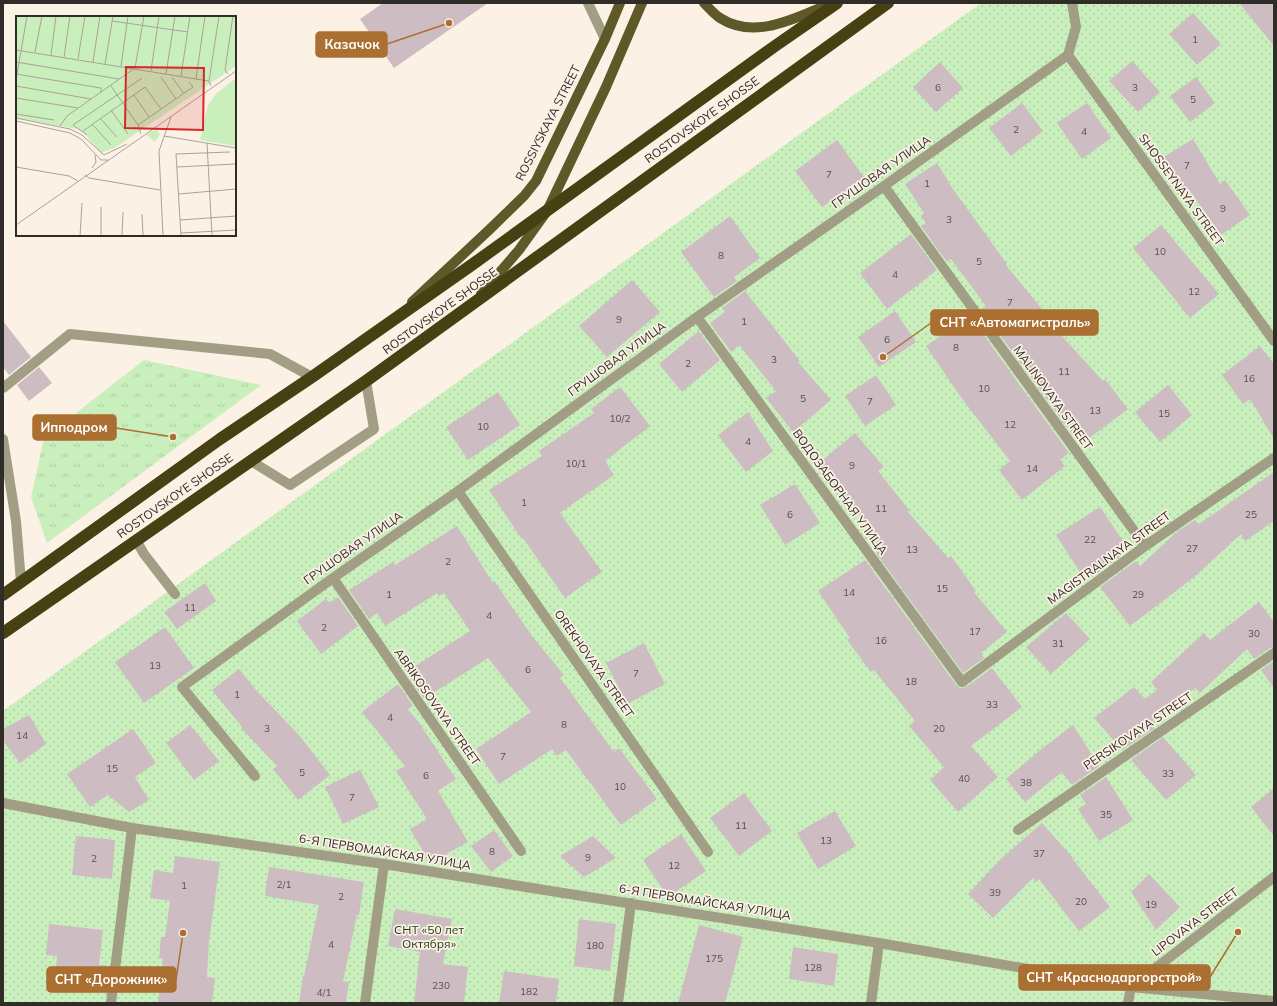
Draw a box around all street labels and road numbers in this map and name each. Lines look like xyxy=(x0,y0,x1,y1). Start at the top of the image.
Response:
street label: ROSSIYSKAYA STREET xyxy=(512,62,584,183)
street label: ROSTOVSKOYE SHOSSE xyxy=(642,73,762,166)
street label: SHOSSEYNAYA STREET xyxy=(1136,131,1228,249)
street label: ГРУШОВАЯ УЛИЦА xyxy=(828,132,933,211)
street label: ROSTOVSKOYE SHOSSE xyxy=(380,264,500,357)
street label: ГРУШОВАЯ УЛИЦА xyxy=(565,318,669,399)
street label: MALINOVAYA STREET xyxy=(1011,343,1097,453)
street label: ВОДОЗАБОРНАЯ УЛИЦА xyxy=(790,426,891,558)
street label: ROSTOVSKOYE SHOSSE xyxy=(114,450,235,541)
street label: MAGISTRALNAYA STREET xyxy=(1044,507,1174,607)
street label: ГРУШОВАЯ УЛИЦА xyxy=(300,508,405,587)
street label: OREKHOVAYA STREET xyxy=(551,607,638,721)
street label: ABRIKOSOVAYA STREET xyxy=(391,645,484,769)
street label: PERSIKOVAYA STREET xyxy=(1080,688,1196,773)
street label: 6-Я ПЕРВОМАЙСКАЯ УЛИЦА xyxy=(298,830,472,873)
street label: 6-Я ПЕРВОМАЙСКАЯ УЛИЦА xyxy=(618,880,792,923)
street label: LIPOVAYA STREET xyxy=(1148,884,1242,959)

